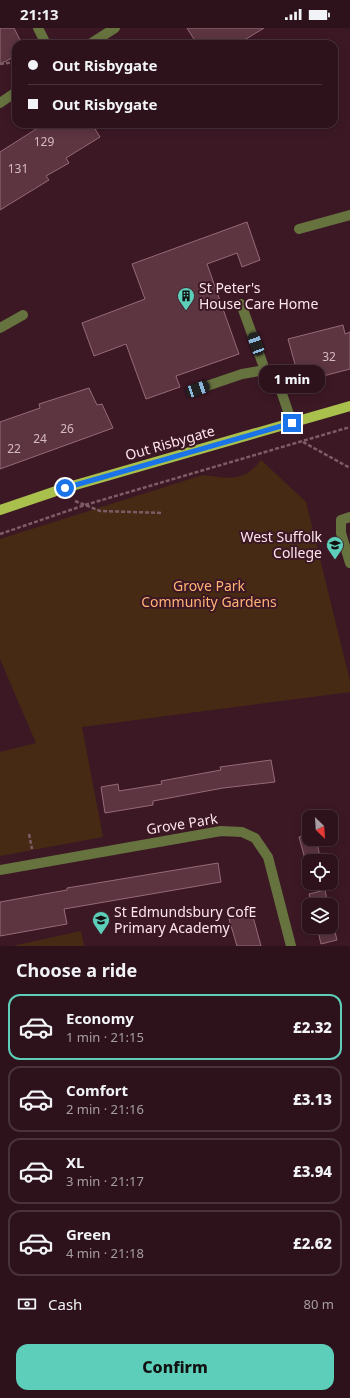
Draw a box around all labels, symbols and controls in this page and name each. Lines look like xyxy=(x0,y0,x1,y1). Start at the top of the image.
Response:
text: 21:13 xyxy=(20,4,59,24)
text: Out Risbygate xyxy=(52,55,158,75)
text: Out Risbygate xyxy=(52,94,158,114)
house number: 129 xyxy=(34,133,54,150)
house number: 131 xyxy=(8,160,28,177)
place label: St Peter's House Care Home xyxy=(199,278,318,313)
building icon: St Peter's House Care Home xyxy=(176,286,196,311)
car xyxy=(246,331,266,357)
house number: 32 xyxy=(322,348,336,365)
callout: 1 min xyxy=(259,365,325,393)
text: 1 min xyxy=(274,370,310,388)
car xyxy=(185,379,211,399)
route end xyxy=(283,414,301,432)
house number: 26 xyxy=(60,420,74,437)
street label: Out Risbygate xyxy=(123,421,217,464)
house number: 24 xyxy=(33,430,47,447)
house number: 22 xyxy=(7,440,21,457)
route start xyxy=(56,479,74,497)
place label: West Suffolk College xyxy=(240,527,323,562)
school or university icon: West Suffolk College xyxy=(325,535,345,560)
park label: Grove Park Community Gardens xyxy=(141,576,277,611)
street label: Grove Park xyxy=(145,808,220,839)
north arrow xyxy=(302,810,338,846)
map controls xyxy=(302,810,338,934)
button: locate xyxy=(302,854,338,890)
button: layers xyxy=(302,898,338,934)
place label: St Edmundsbury CofE Primary Academy xyxy=(114,902,256,937)
school or university icon: St Edmundsbury CofE Primary Academy xyxy=(91,910,111,935)
text: Choose a ride xyxy=(16,958,137,982)
text: Economy xyxy=(66,1008,134,1028)
icon: car xyxy=(18,1009,54,1045)
text: £2.32 xyxy=(293,1017,332,1037)
text: 1 min · 21:15 xyxy=(66,1028,144,1046)
text: Comfort xyxy=(66,1080,128,1100)
icon: car xyxy=(18,1081,54,1117)
text: £3.13 xyxy=(293,1089,332,1109)
text: 2 min · 21:16 xyxy=(66,1100,144,1118)
text: XL xyxy=(66,1152,84,1172)
icon: car xyxy=(18,1153,54,1189)
text: £3.94 xyxy=(293,1161,332,1181)
text: 3 min · 21:17 xyxy=(66,1172,144,1190)
text: Green xyxy=(66,1224,111,1244)
icon: car xyxy=(18,1225,54,1261)
text: £2.62 xyxy=(293,1233,332,1253)
text: 4 min · 21:18 xyxy=(66,1244,144,1262)
icon: cash xyxy=(16,1293,38,1315)
text: Cash xyxy=(48,1294,82,1314)
text: 80 m xyxy=(304,1295,334,1313)
button: Confirm xyxy=(16,1344,334,1390)

